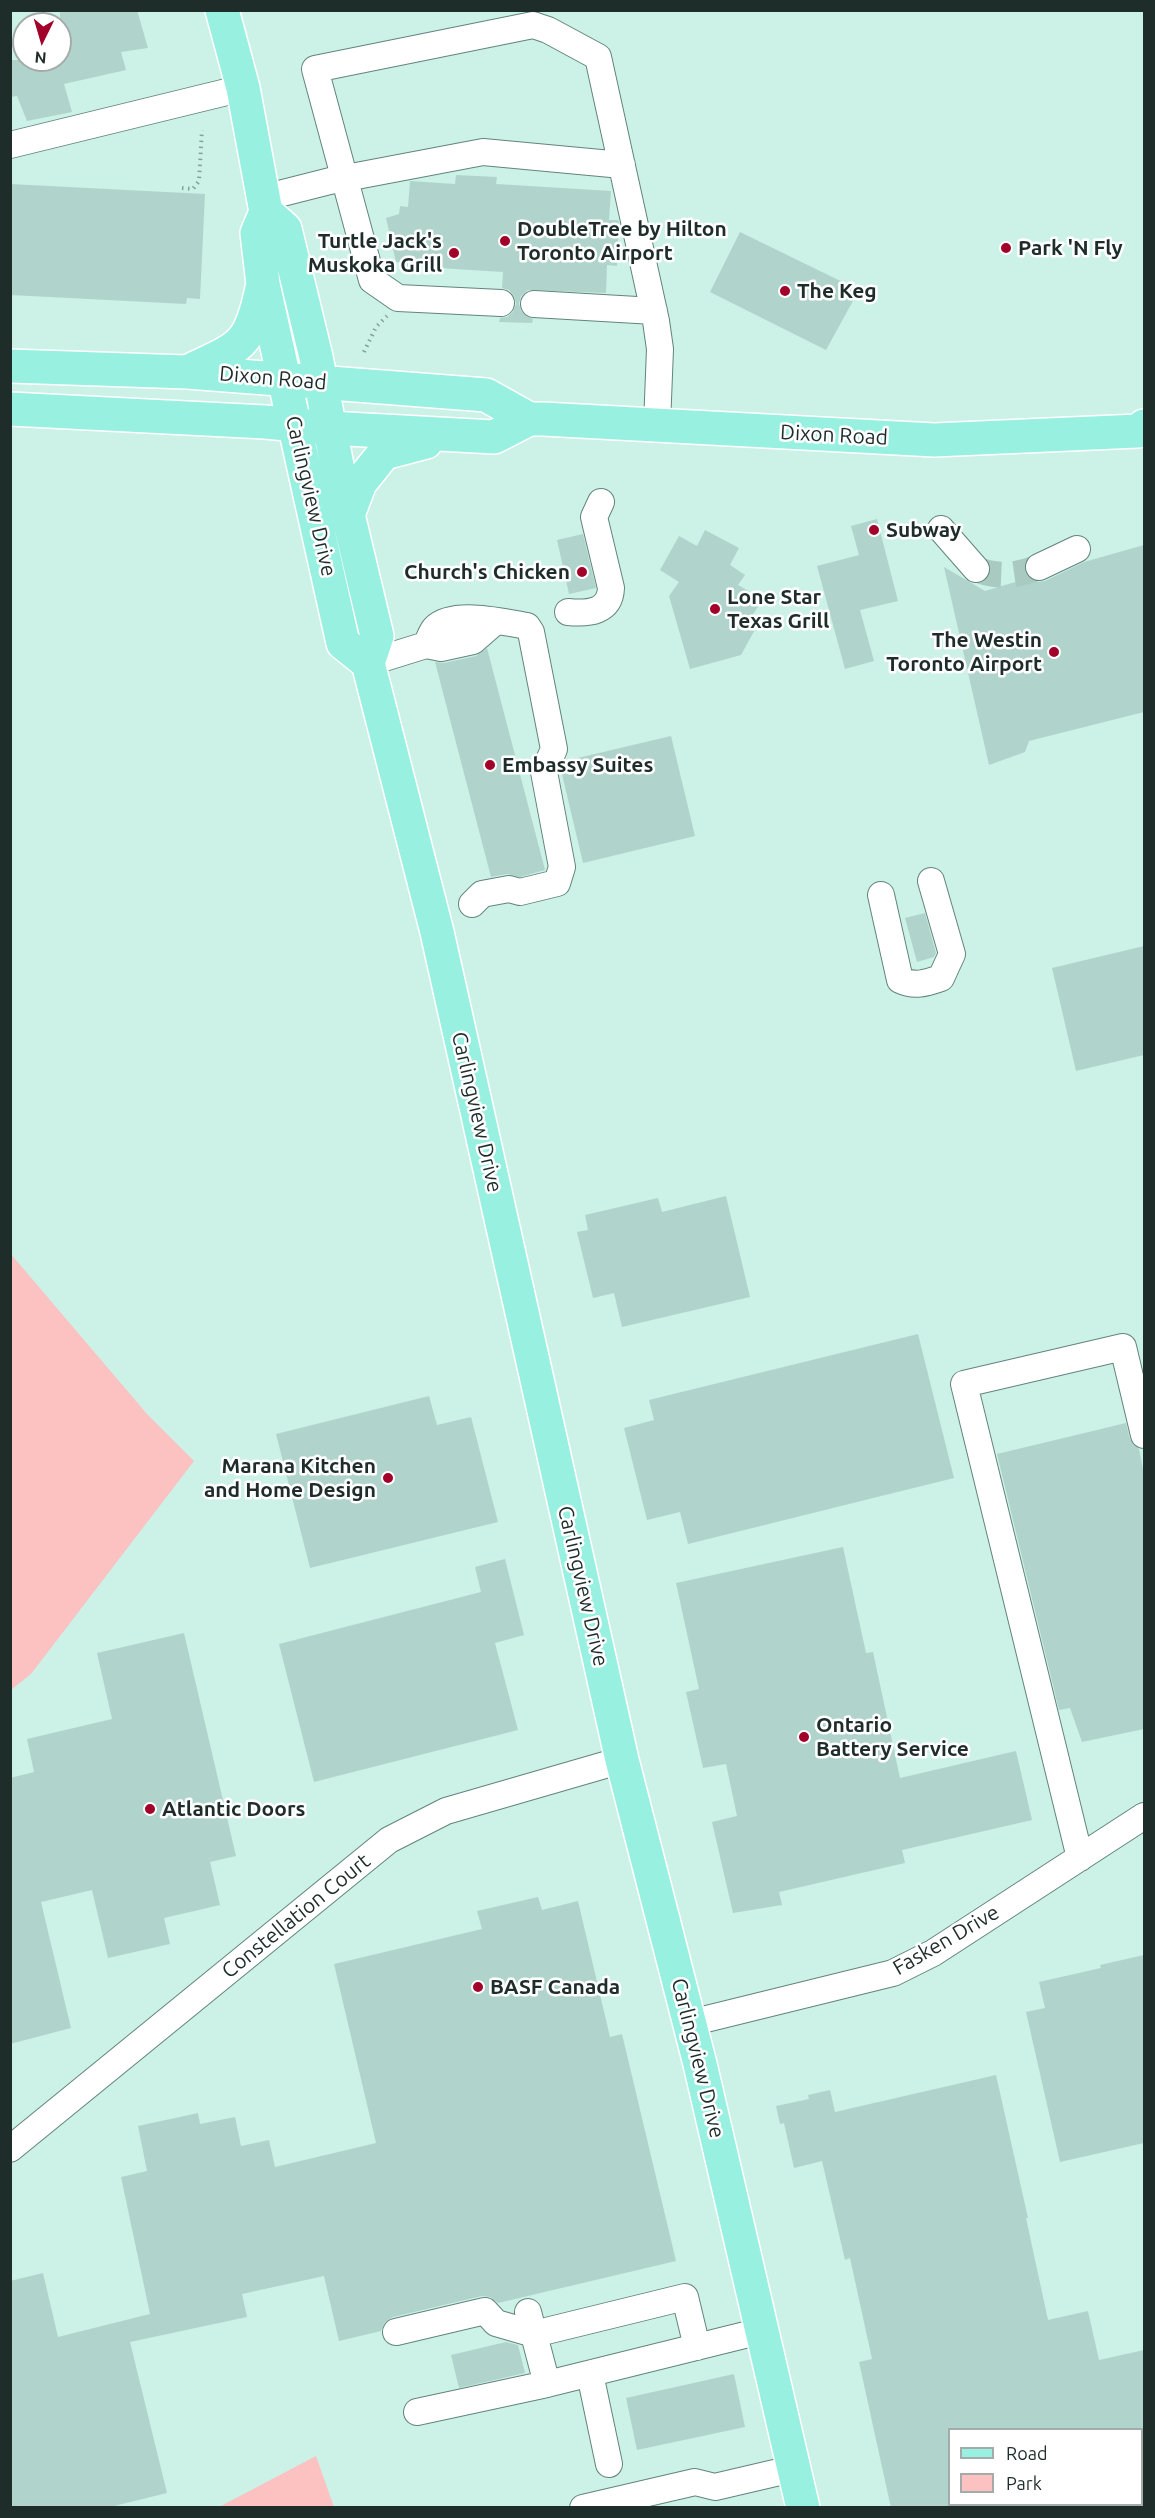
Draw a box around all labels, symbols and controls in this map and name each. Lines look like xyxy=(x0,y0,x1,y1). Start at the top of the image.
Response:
north arrow xyxy=(12,12,72,72)
text: N xyxy=(34,48,47,67)
place label: DoubleTree by Hilton Toronto Airport xyxy=(517,216,727,266)
place label: Turtle Jack's Muskoka Grill xyxy=(308,228,442,278)
marker: DoubleTree by Hilton Toronto Airport xyxy=(498,234,512,248)
place label: Park 'N Fly xyxy=(1018,235,1123,261)
marker: Park 'N Fly xyxy=(999,241,1013,255)
marker: Turtle Jack's Muskoka Grill xyxy=(447,246,461,260)
place label: The Keg xyxy=(797,278,877,304)
marker: The Keg xyxy=(778,284,792,298)
street label: Dixon Road xyxy=(218,361,328,395)
street label: Carlingview Drive xyxy=(280,413,342,579)
street label: Dixon Road xyxy=(780,420,888,450)
place label: Subway xyxy=(886,517,961,543)
marker: Subway xyxy=(867,523,881,537)
place label: Church's Chicken xyxy=(404,559,570,585)
marker: Church's Chicken xyxy=(575,565,589,579)
place label: Lone Star Texas Grill xyxy=(727,584,829,634)
marker: Lone Star Texas Grill xyxy=(708,602,722,616)
place label: The Westin Toronto Airport xyxy=(886,627,1042,677)
marker: The Westin Toronto Airport xyxy=(1047,645,1061,659)
place label: Embassy Suites xyxy=(502,752,653,778)
marker: Embassy Suites xyxy=(483,758,497,772)
street label: Carlingview Drive xyxy=(446,1029,508,1195)
place label: Marana Kitchen and Home Design xyxy=(204,1453,376,1503)
marker: Marana Kitchen and Home Design xyxy=(381,1471,395,1485)
street label: Carlingview Drive xyxy=(552,1503,614,1669)
place label: Ontario Battery Service xyxy=(816,1712,969,1762)
marker: Ontario Battery Service xyxy=(797,1730,811,1744)
place label: Atlantic Doors xyxy=(162,1796,305,1822)
marker: Atlantic Doors xyxy=(143,1802,157,1816)
street label: Constellation Court xyxy=(217,1848,375,1984)
street label: Fasken Drive xyxy=(888,1899,1004,1981)
place label: BASF Canada xyxy=(490,1974,620,2000)
street label: Carlingview Drive xyxy=(666,1975,730,2141)
marker: BASF Canada xyxy=(471,1980,485,1994)
legend xyxy=(948,2428,1143,2506)
text: Road xyxy=(1006,2443,1048,2463)
text: Park xyxy=(1006,2473,1042,2493)

